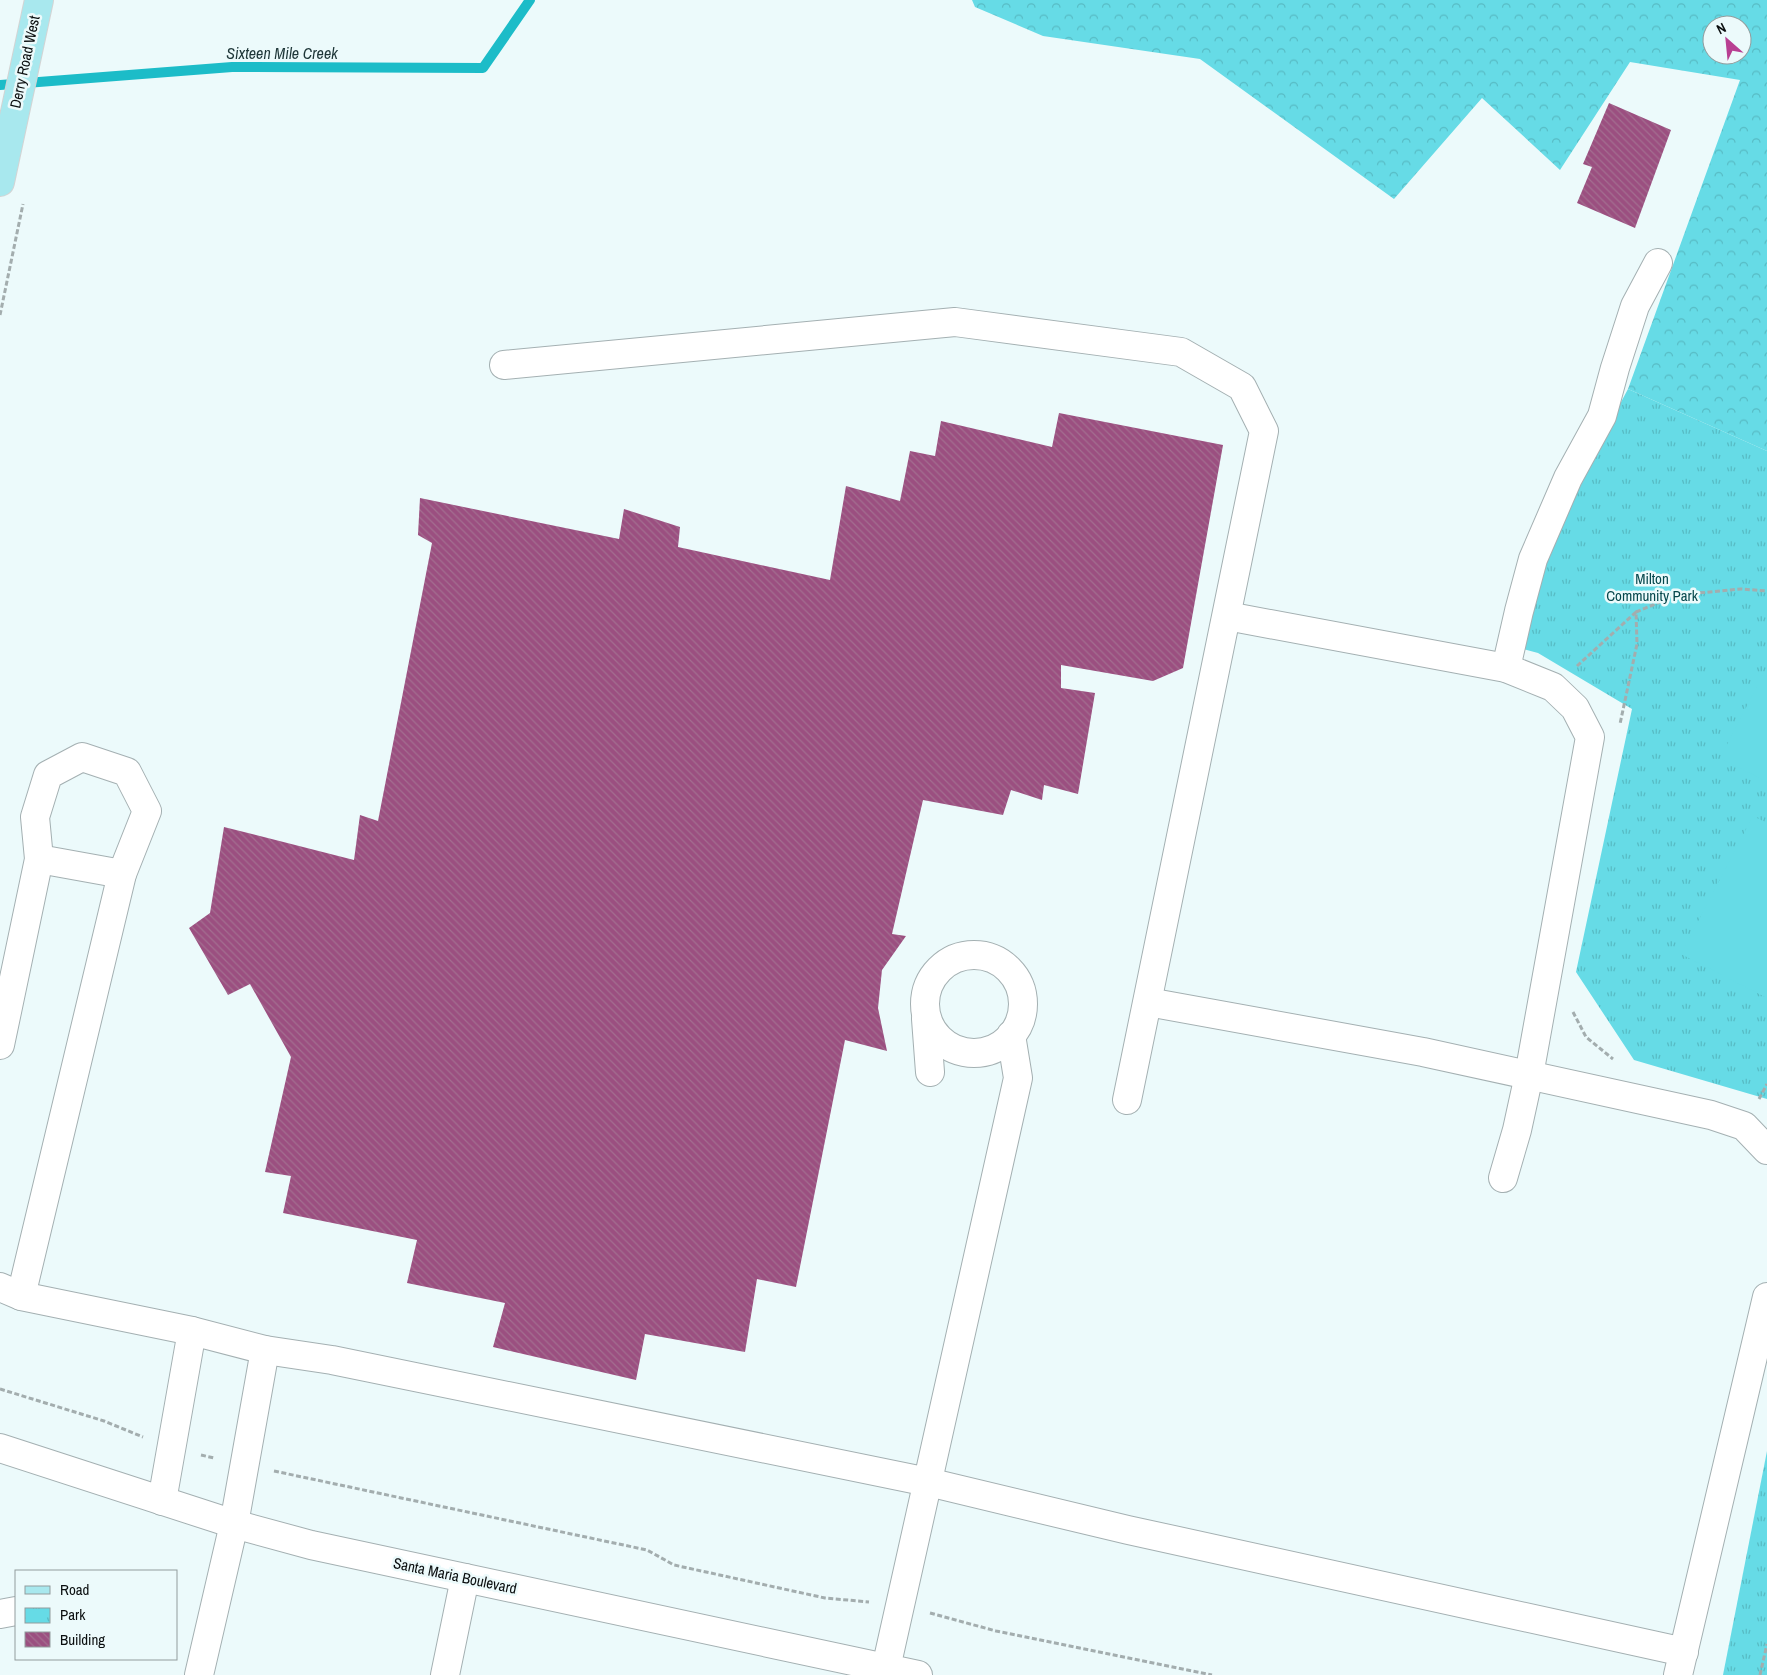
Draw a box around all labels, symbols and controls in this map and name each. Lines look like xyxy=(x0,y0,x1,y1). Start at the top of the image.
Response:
street label: Derry Road West xyxy=(4,13,45,110)
north arrow xyxy=(1702,15,1752,65)
text: N xyxy=(1713,19,1729,38)
water label: Sixteen Mile Creek xyxy=(226,42,338,64)
park label: Milton Community Park xyxy=(1606,568,1699,606)
street label: Santa Maria Boulevard xyxy=(391,1552,519,1599)
legend xyxy=(15,1570,178,1660)
text: Road xyxy=(60,1579,89,1600)
text: Park xyxy=(60,1604,86,1625)
text: Building xyxy=(60,1629,105,1650)

